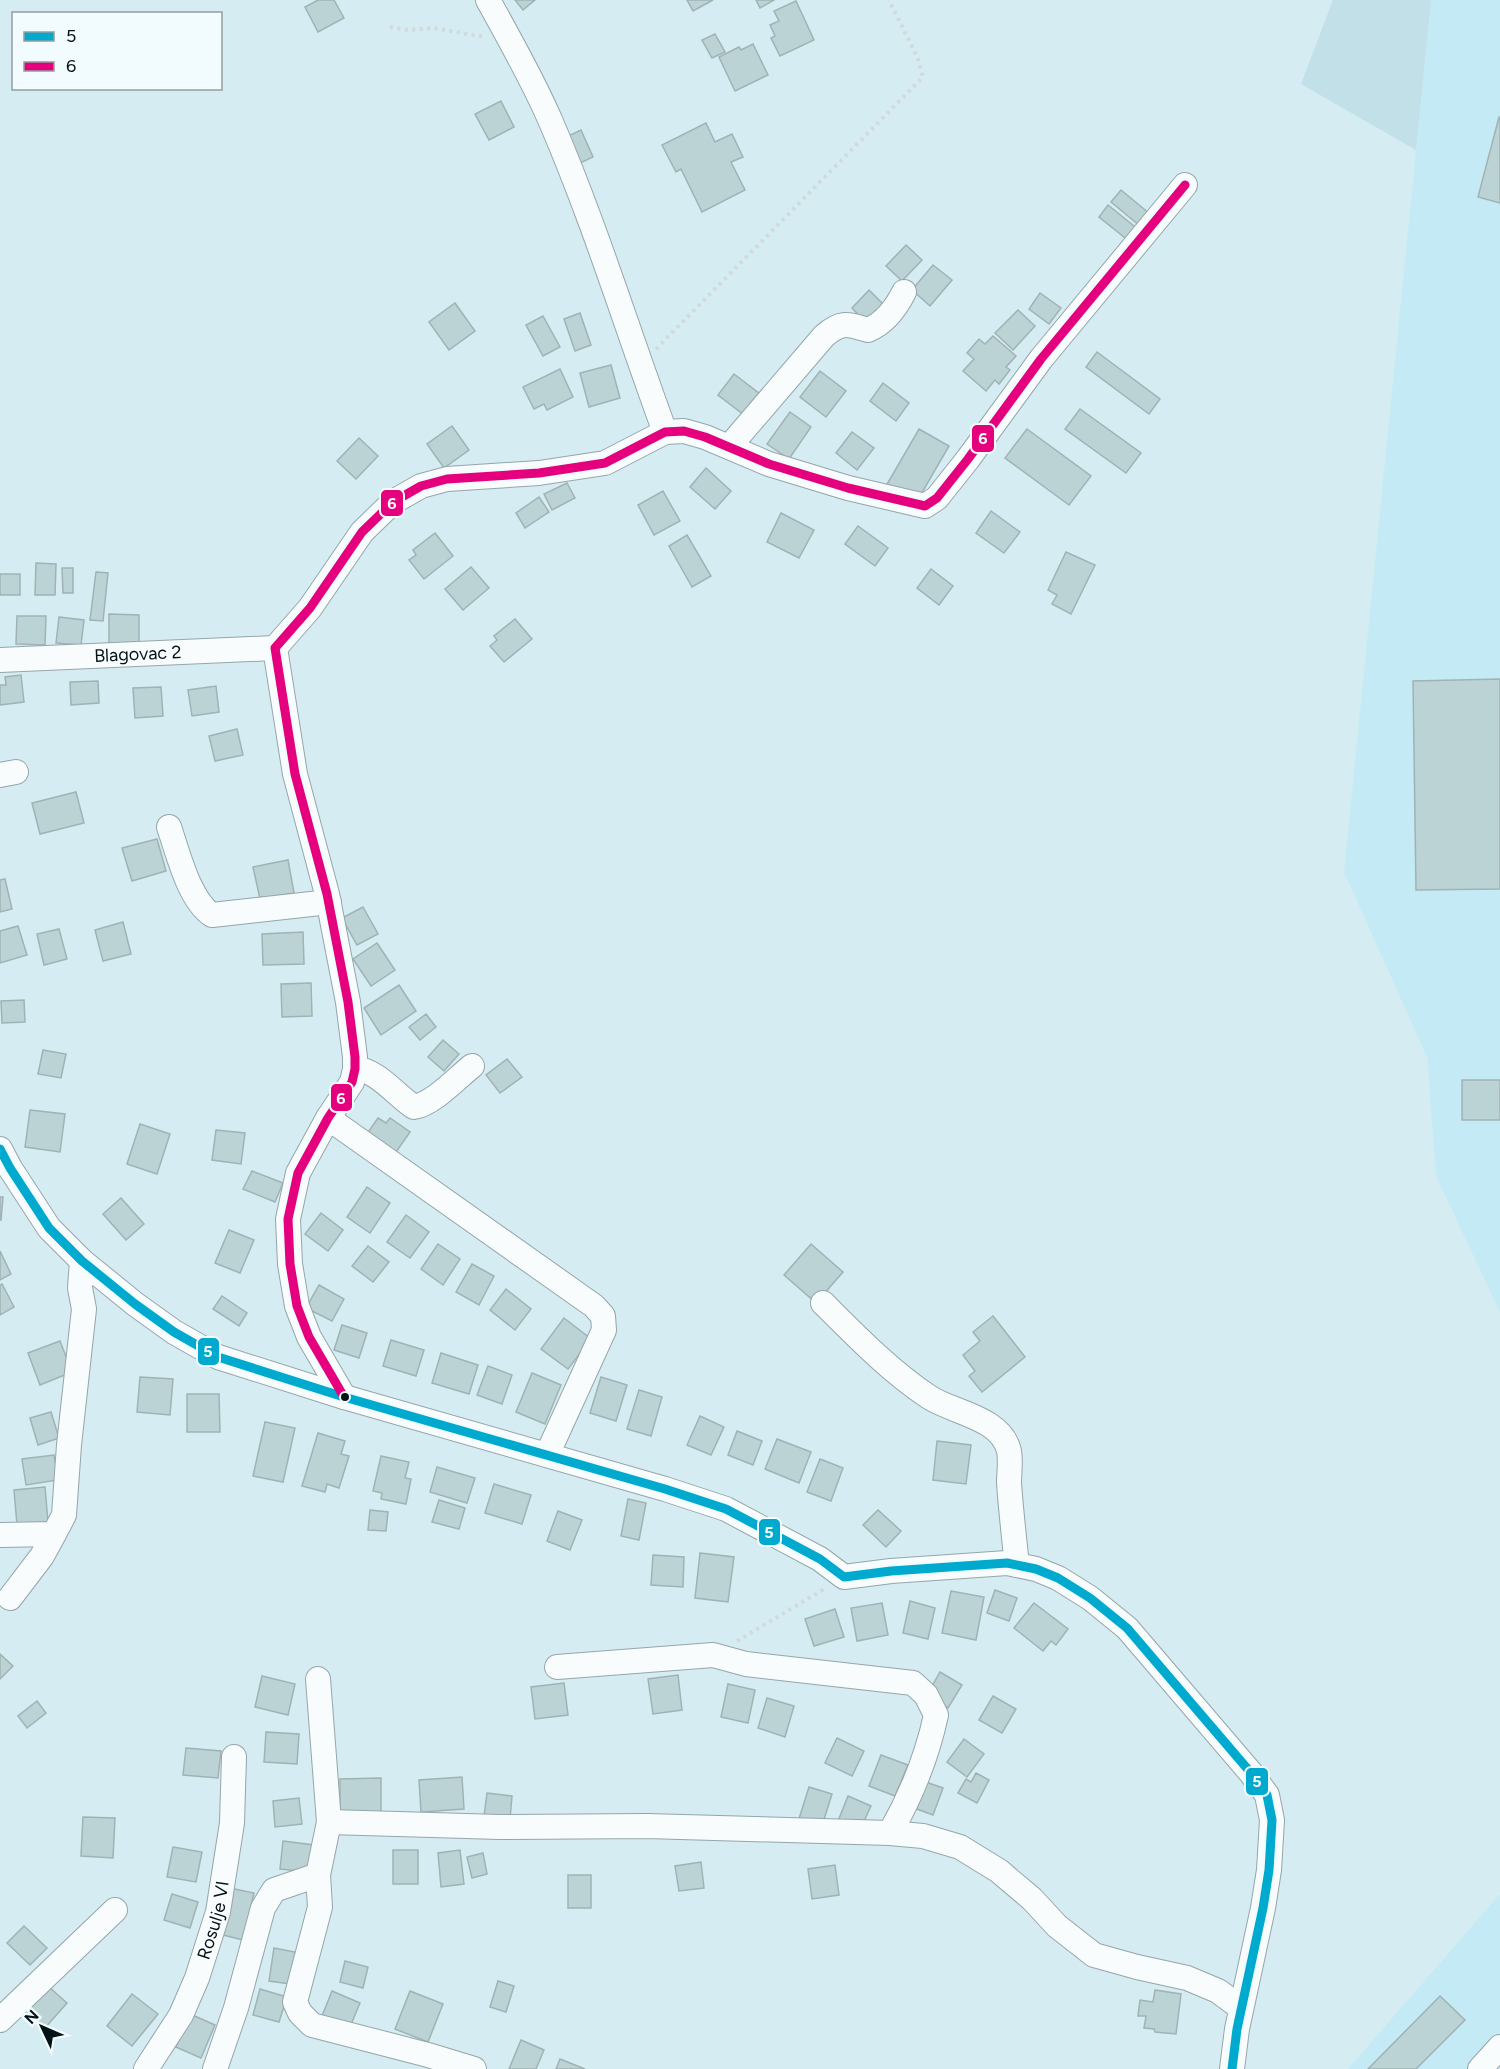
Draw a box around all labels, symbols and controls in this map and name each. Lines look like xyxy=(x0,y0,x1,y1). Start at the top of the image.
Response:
legend xyxy=(12,12,222,90)
text: 5 xyxy=(66,25,76,47)
text: 6 xyxy=(66,55,76,77)
line badge: 6 xyxy=(971,424,995,453)
text: 6 xyxy=(978,429,988,448)
line badge: 6 xyxy=(380,489,404,517)
text: 6 xyxy=(387,494,397,513)
street label: Blagovac 2 xyxy=(94,641,182,667)
line badge: 6 xyxy=(330,1083,353,1112)
text: 6 xyxy=(336,1089,346,1108)
line badge: 5 xyxy=(197,1337,220,1366)
text: 5 xyxy=(203,1342,213,1361)
unlabelled marker xyxy=(339,1391,351,1403)
line badge: 5 xyxy=(758,1518,781,1546)
text: 5 xyxy=(764,1523,774,1542)
line badge: 5 xyxy=(1245,1767,1269,1796)
text: 5 xyxy=(1252,1772,1262,1791)
street label: Rosulje VI xyxy=(193,1879,234,1962)
north arrow xyxy=(12,1997,72,2057)
text: N xyxy=(20,2006,43,2028)

